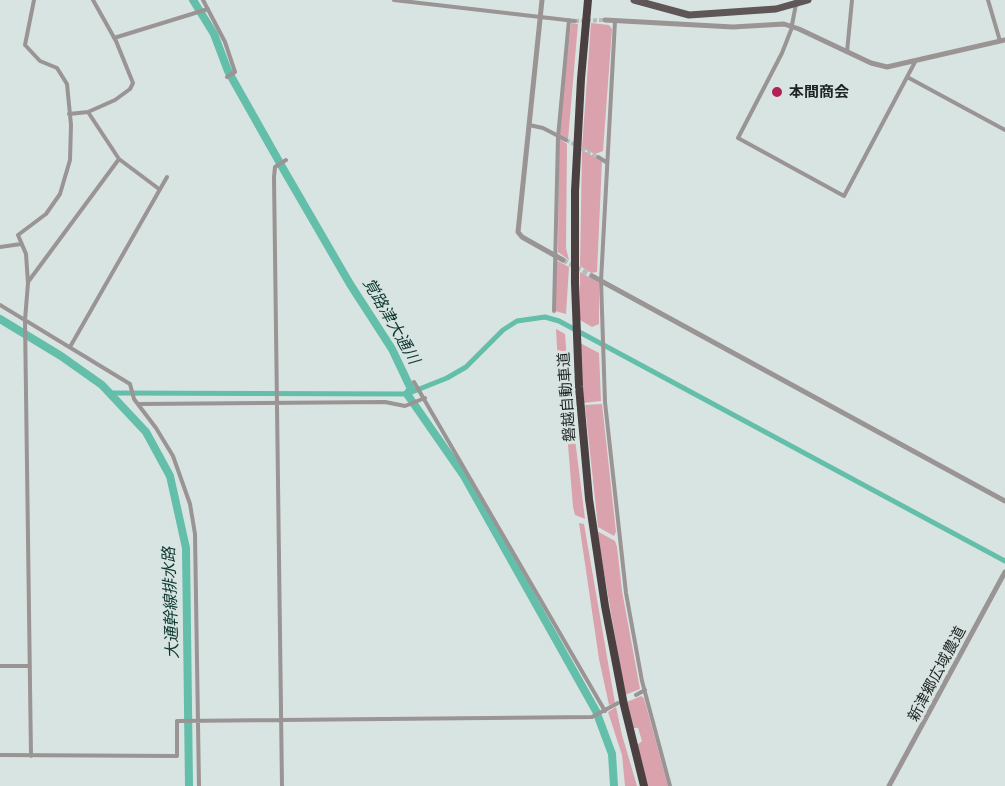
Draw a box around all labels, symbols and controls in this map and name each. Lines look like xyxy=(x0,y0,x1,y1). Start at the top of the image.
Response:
place label: 本間商会 xyxy=(789,83,849,101)
marker: 本間商会 xyxy=(770,85,784,99)
water label: 覚路津大通川 xyxy=(359,275,423,367)
street label: 磐越自動車道 xyxy=(555,351,579,443)
water label: 大通幹線排水路 xyxy=(159,547,183,659)
street label: 新津郷広域農道 xyxy=(904,623,970,725)

